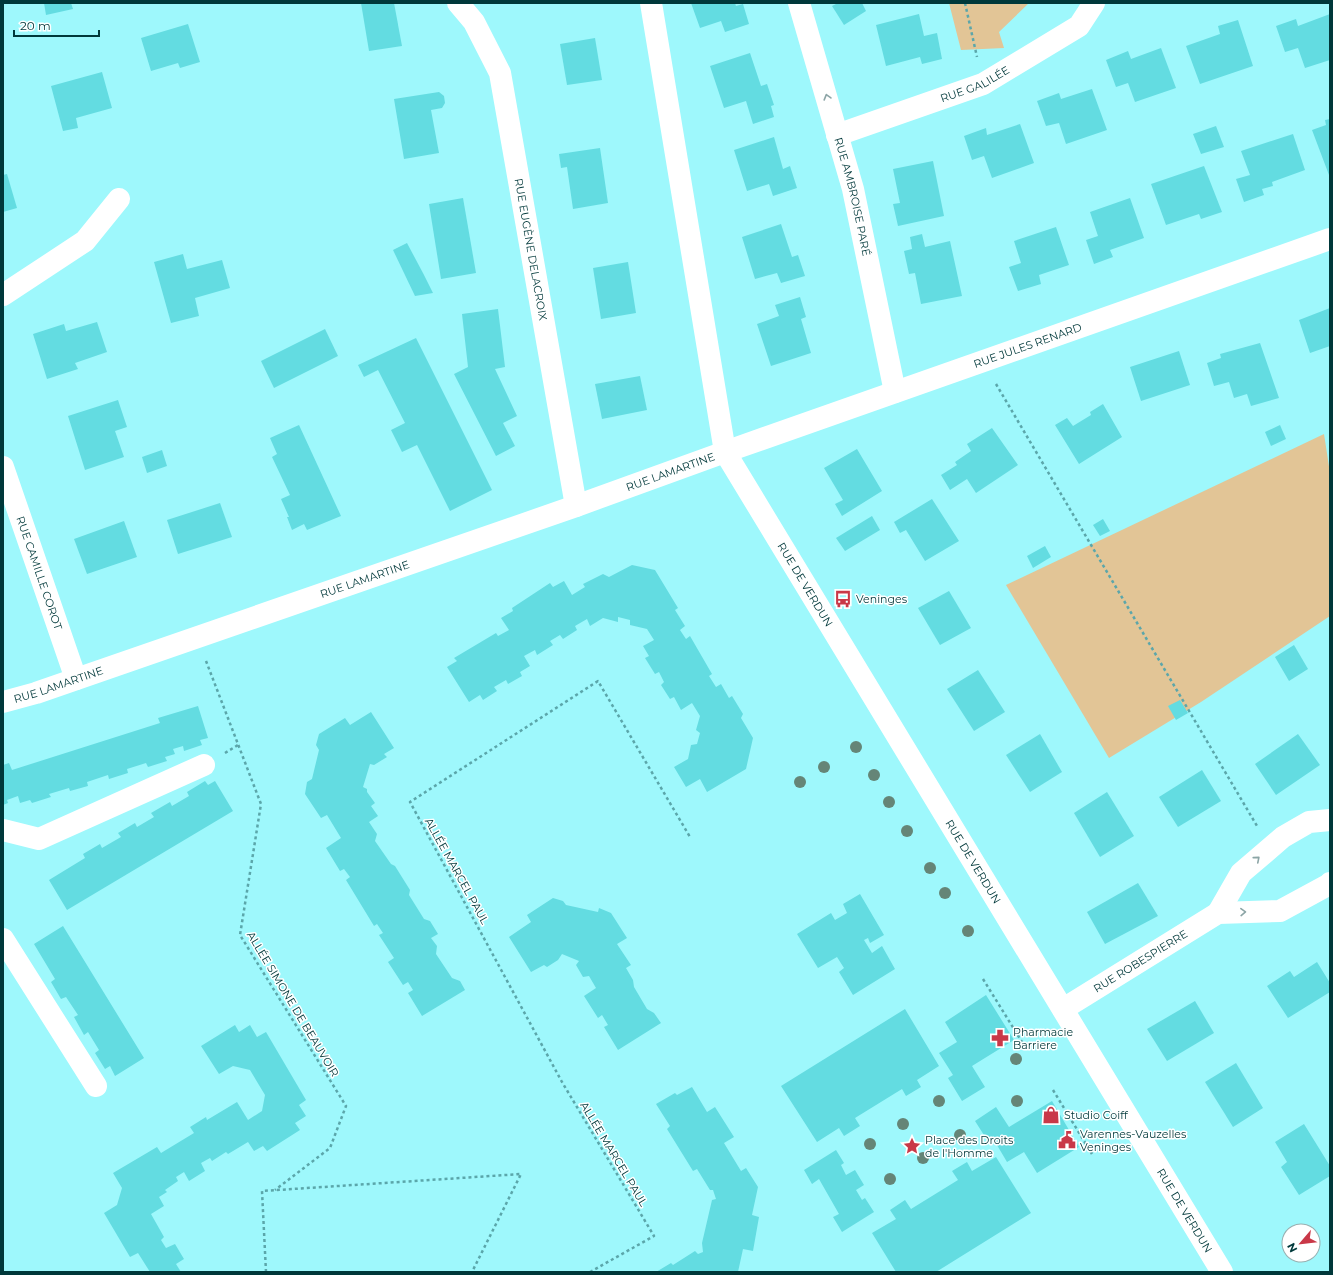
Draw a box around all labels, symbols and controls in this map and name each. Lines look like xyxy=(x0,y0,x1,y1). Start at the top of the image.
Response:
scale bar xyxy=(14,12,99,38)
text: 20 m xyxy=(20,18,51,33)
street label: RUE GALILÉE xyxy=(938,63,1012,105)
one-way arrow xyxy=(823,94,831,101)
street label: RUE AMBROISE PARÉ xyxy=(831,136,874,257)
street label: RUE EUGÈNE DELACROIX xyxy=(512,177,550,322)
street label: RUE JULES RENARD xyxy=(972,320,1084,371)
street label: RUE LAMARTINE xyxy=(624,449,717,494)
street label: RUE CAMILLE COROT xyxy=(13,514,66,632)
street label: RUE DE VERDUN xyxy=(774,540,836,629)
street label: RUE LAMARTINE xyxy=(318,557,411,601)
bus stop icon: Veninges xyxy=(833,589,853,609)
place label: Veninges xyxy=(856,592,908,606)
street label: RUE LAMARTINE xyxy=(12,663,105,706)
street label: ALLÉE MARCEL PAUL xyxy=(422,815,492,927)
street label: RUE DE VERDUN xyxy=(942,817,1004,906)
one-way arrow xyxy=(1252,857,1259,864)
one-way arrow xyxy=(1240,908,1246,916)
street label: RUE ROBESPIERRE xyxy=(1091,927,1190,996)
street label: ALLÉE SIMONE DE BEAUVOIR xyxy=(244,929,342,1079)
place label: Pharmacie Barriere xyxy=(1013,1025,1073,1052)
pharmacy icon: Pharmacie Barriere xyxy=(990,1028,1010,1048)
street label: ALLÉE MARCEL PAUL xyxy=(577,1099,651,1209)
shop icon: Studio Coiff xyxy=(1041,1105,1061,1125)
place label: Studio Coiff xyxy=(1064,1108,1129,1122)
place label: Varennes-Vauzelles Veninges xyxy=(1080,1127,1187,1154)
public building icon: Varennes-Vauzelles Veninges xyxy=(1057,1130,1077,1150)
place label: Place des Droits de l'Homme xyxy=(925,1133,1014,1160)
place icon: Place des Droits de l'Homme xyxy=(902,1136,922,1156)
street label: RUE DE VERDUN xyxy=(1154,1166,1216,1255)
north arrow xyxy=(1281,1223,1321,1263)
text: N xyxy=(1284,1240,1300,1255)

